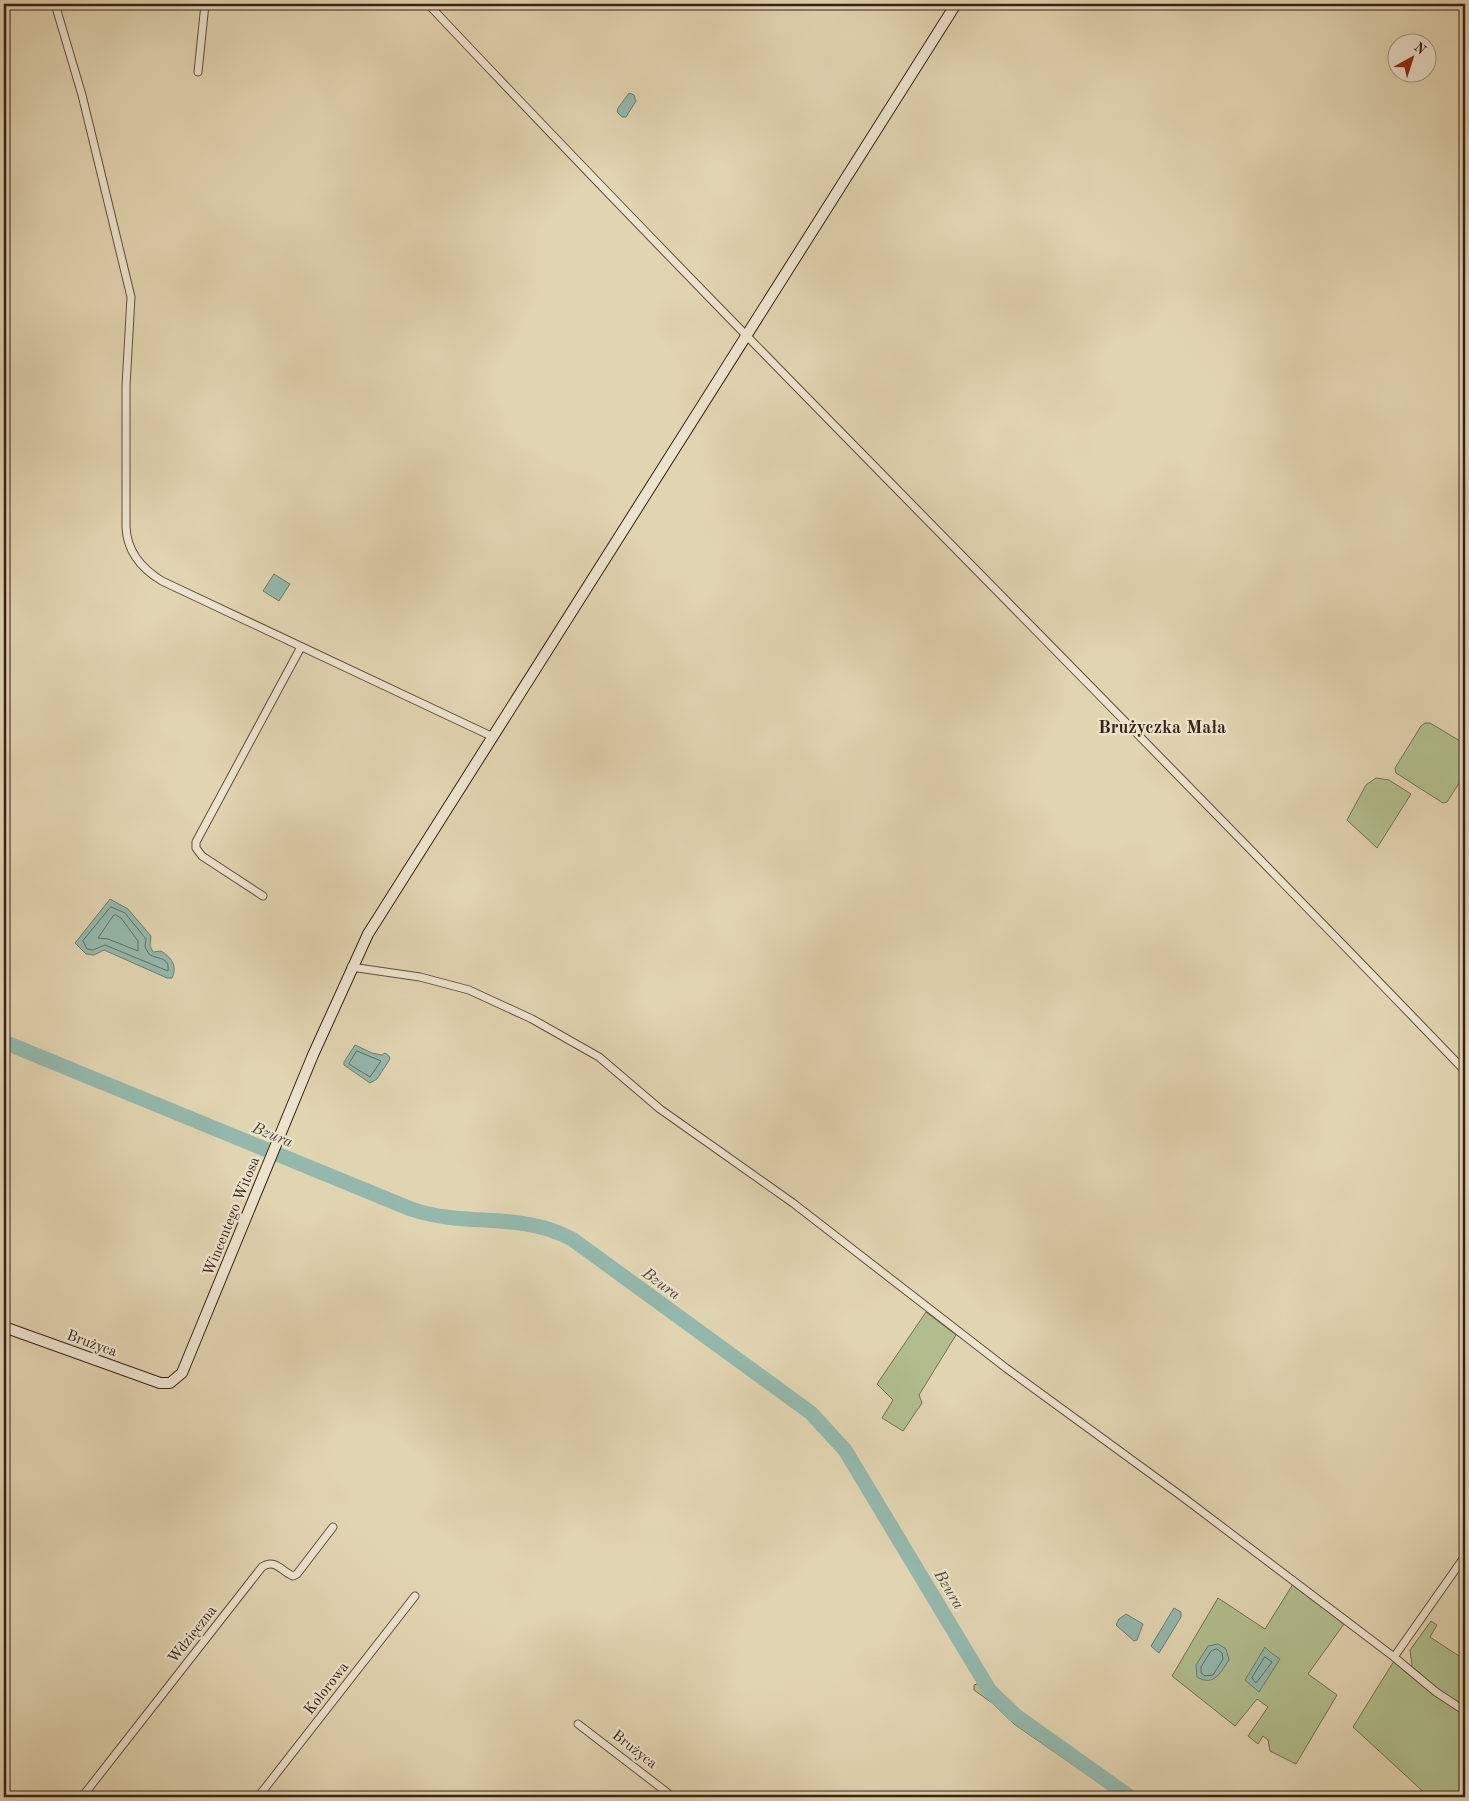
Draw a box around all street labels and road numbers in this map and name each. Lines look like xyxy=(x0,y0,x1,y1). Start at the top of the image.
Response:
street label: Wincentego Witosa xyxy=(202,1154,263,1278)
street label: Brużyca xyxy=(64,1328,119,1361)
street label: Wdzięczna xyxy=(166,1603,221,1667)
street label: Kolorowa xyxy=(302,1659,353,1718)
street label: Brużyca xyxy=(609,1728,660,1773)

